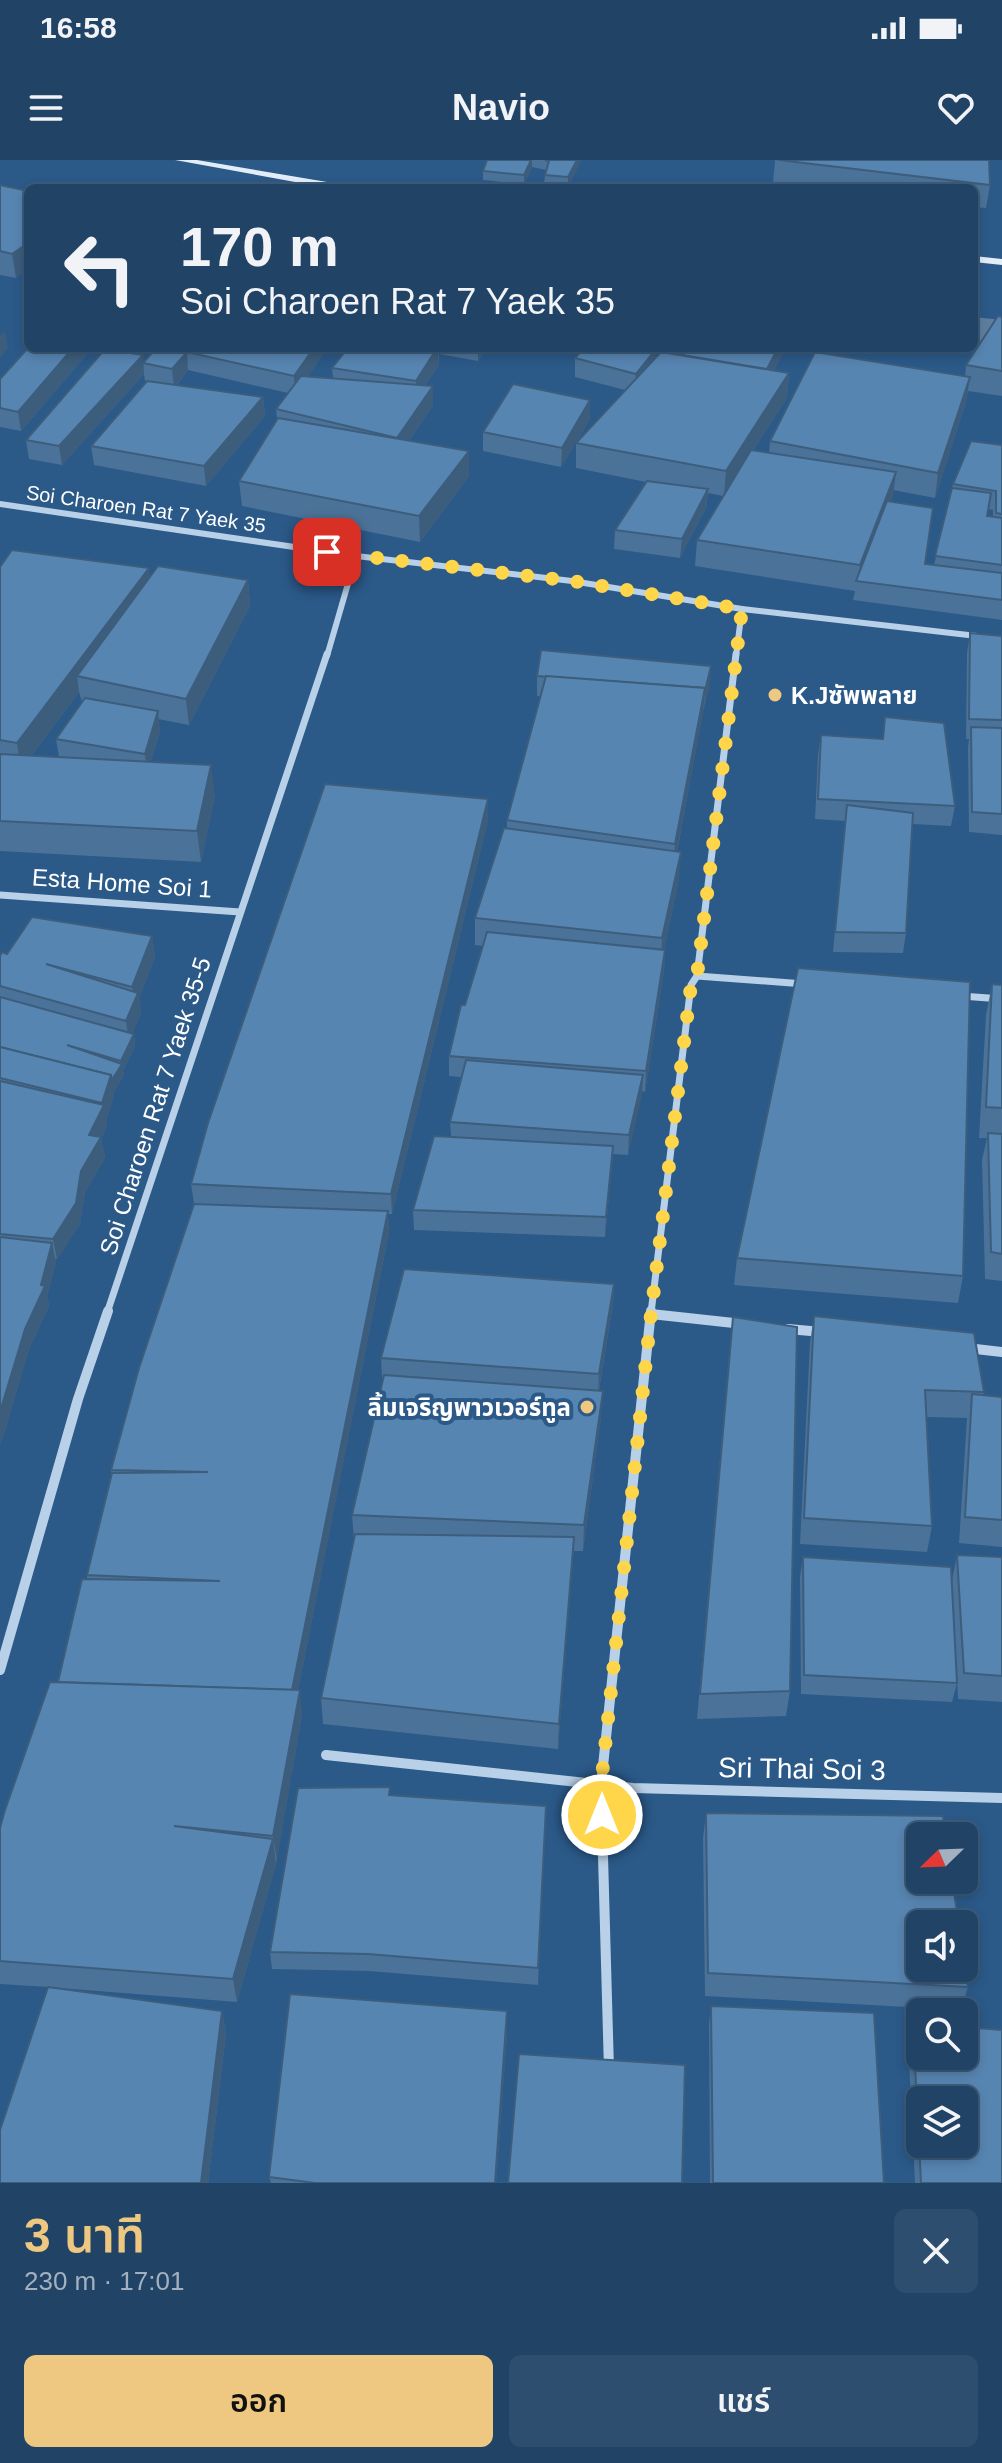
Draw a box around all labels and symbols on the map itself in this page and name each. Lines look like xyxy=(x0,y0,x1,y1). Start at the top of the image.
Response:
street label: Soi Charoen Rat 7 Yaek 35 xyxy=(25,481,267,537)
pin xyxy=(293,518,361,586)
place label: K.Jซัพพลาย xyxy=(791,682,917,709)
marker: K.Jซัพพลาย xyxy=(766,686,784,704)
street label: Esta Home Soi 1 xyxy=(31,863,213,903)
street label: Soi Charoen Rat 7 Yaek 35-5 xyxy=(94,954,216,1258)
place label: ลิ้มเจริญพาวเวอร์ทูล xyxy=(368,1392,571,1423)
marker: ลิ้มเจริญพาวเวอร์ทูล xyxy=(578,1398,596,1416)
street label: Sri Thai Soi 3 xyxy=(718,1752,886,1786)
position arrow xyxy=(560,1773,644,1857)
north arrow xyxy=(906,1822,978,1894)

